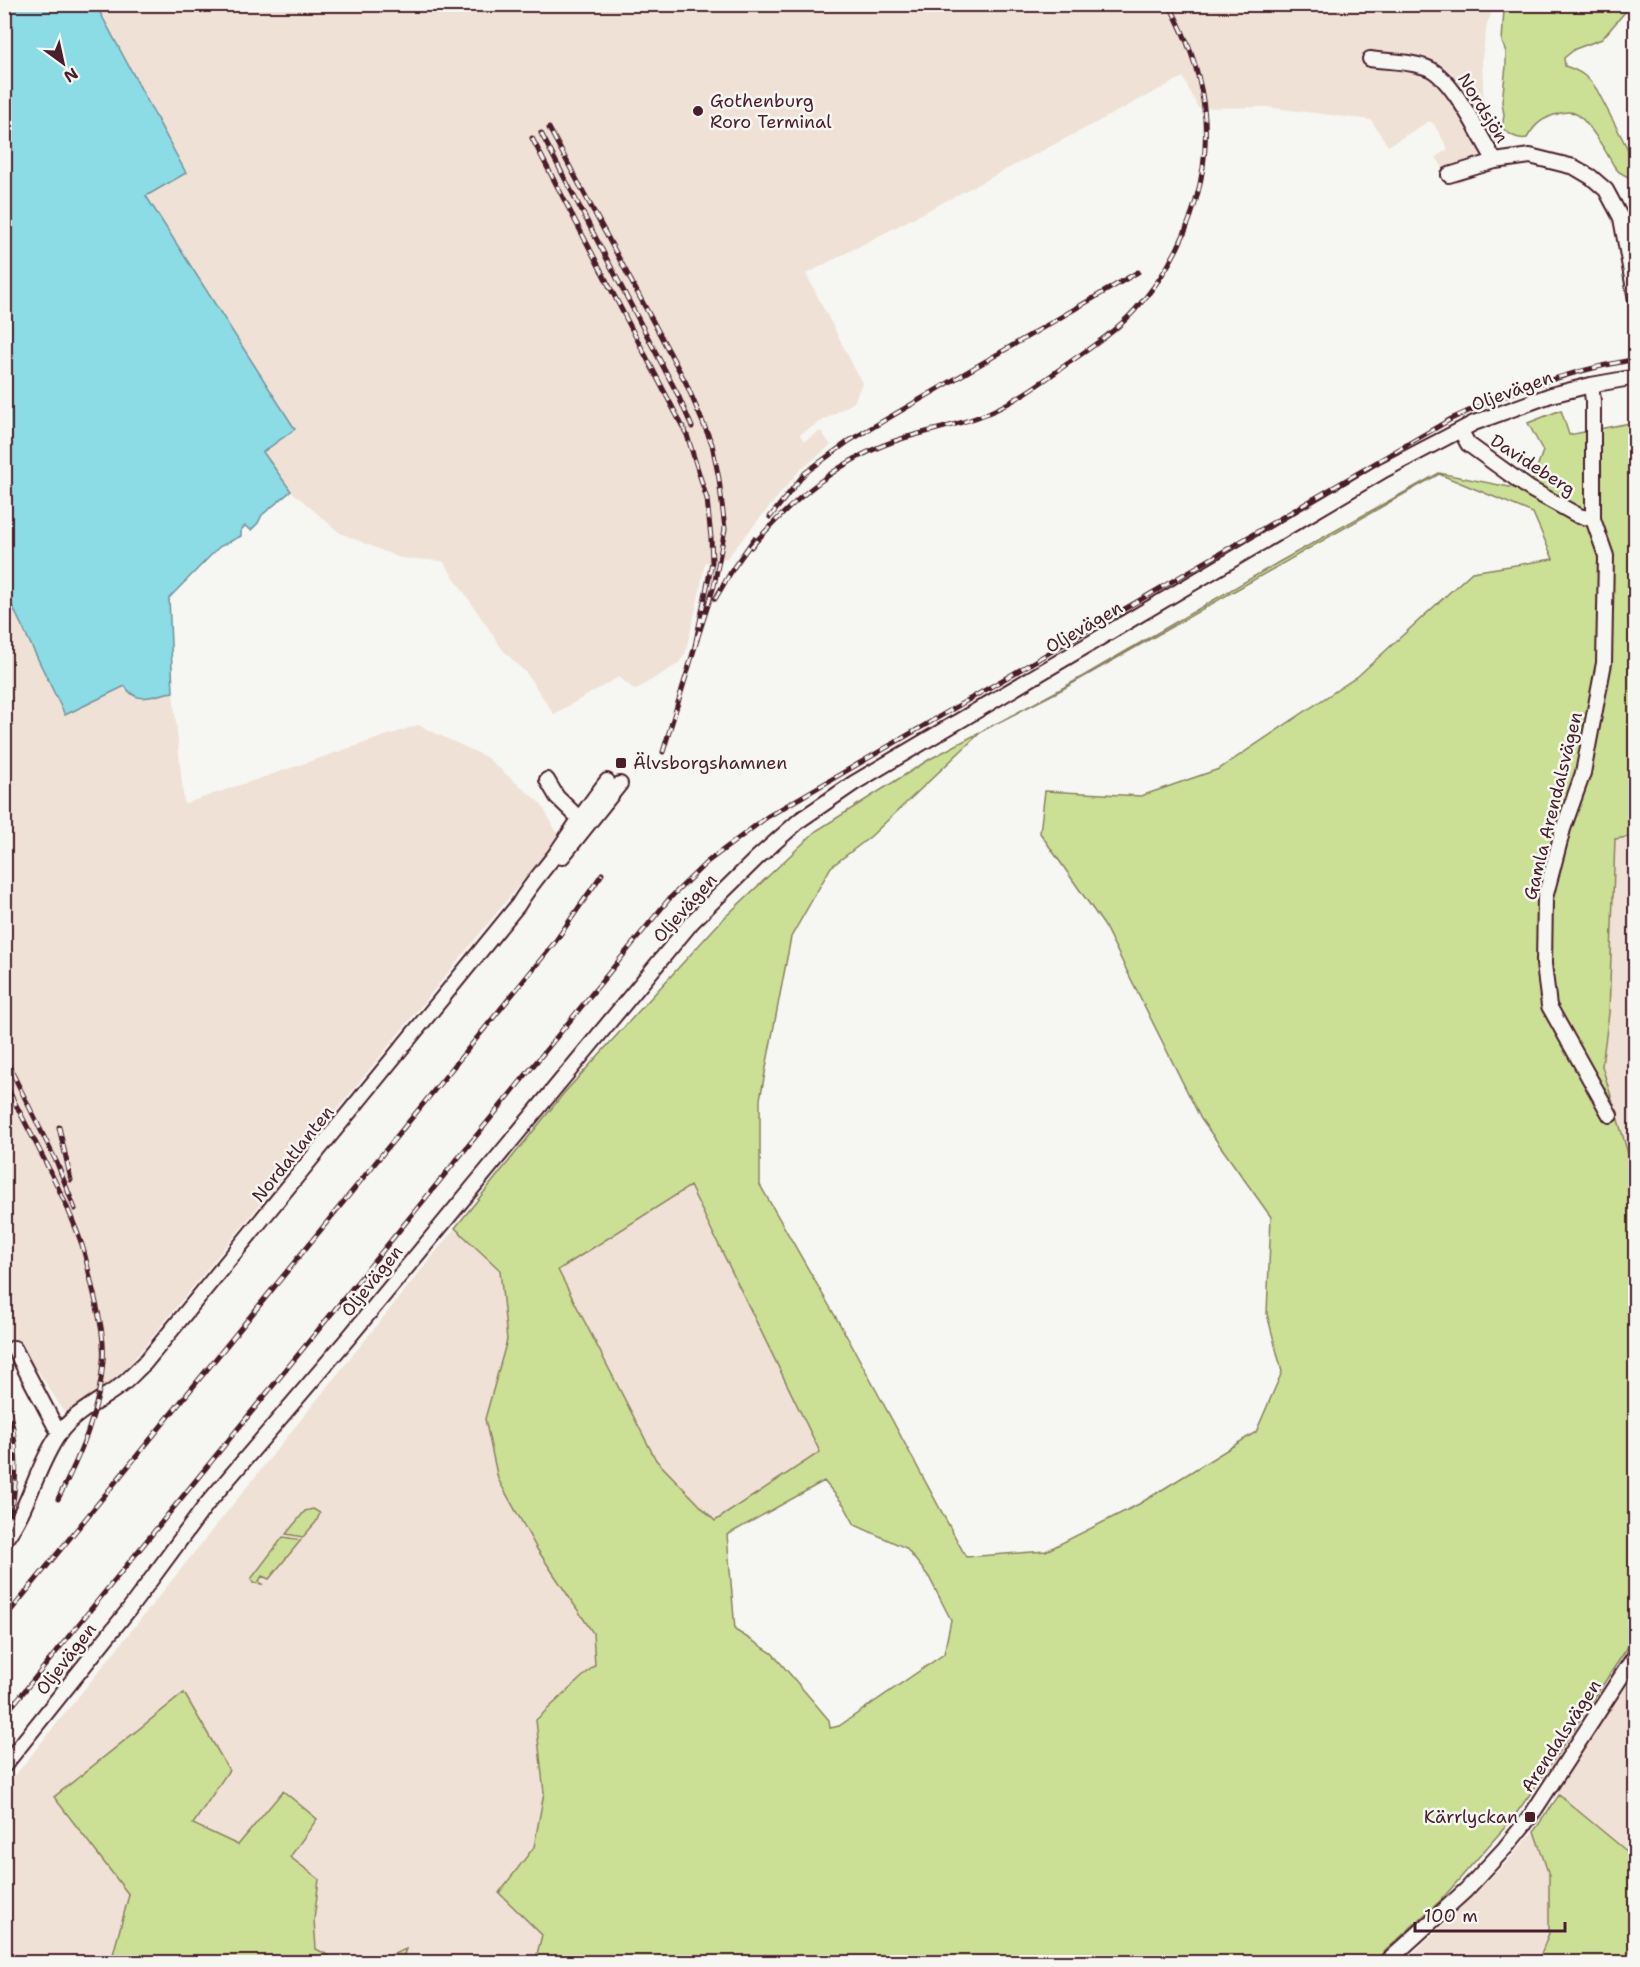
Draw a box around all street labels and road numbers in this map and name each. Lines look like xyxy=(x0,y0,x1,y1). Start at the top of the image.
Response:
street label: Nordsjön xyxy=(1452,68,1514,148)
street label: Oljevägen xyxy=(1468,365,1556,417)
street label: Davideberg xyxy=(1486,429,1580,501)
street label: Oljevägen xyxy=(1041,595,1127,659)
street label: Gamla Arendalsvägen xyxy=(1518,709,1588,903)
street label: Oljevägen xyxy=(648,868,722,948)
street label: Nordatlanten xyxy=(247,1101,339,1207)
street label: Oljevägen xyxy=(336,1240,408,1322)
street label: Oljevägen xyxy=(30,1618,102,1700)
street label: Arendalsvägen xyxy=(1516,1675,1606,1797)

